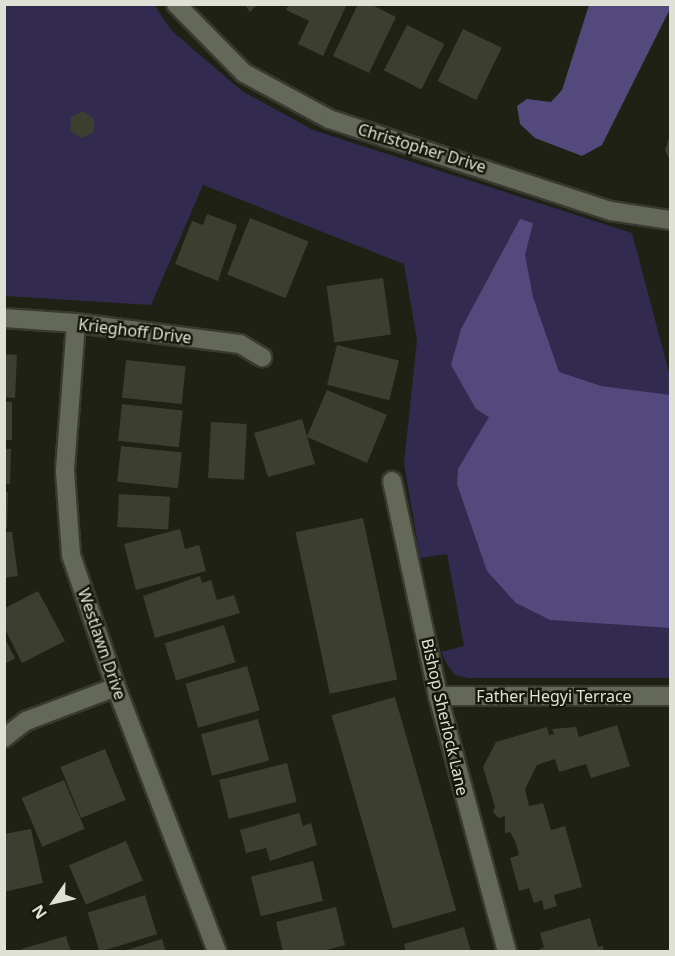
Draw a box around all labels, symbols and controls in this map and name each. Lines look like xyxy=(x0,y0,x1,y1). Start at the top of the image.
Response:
street label: Christopher Drive xyxy=(356,119,488,177)
street label: Krieghoff Drive xyxy=(77,315,193,347)
street label: Westlawn Drive xyxy=(74,586,130,702)
street label: Bishop Sherlock Lane xyxy=(418,637,472,797)
street label: Father Hegyi Terrace xyxy=(476,686,632,706)
north arrow xyxy=(24,872,84,932)
text: N xyxy=(26,901,52,924)

